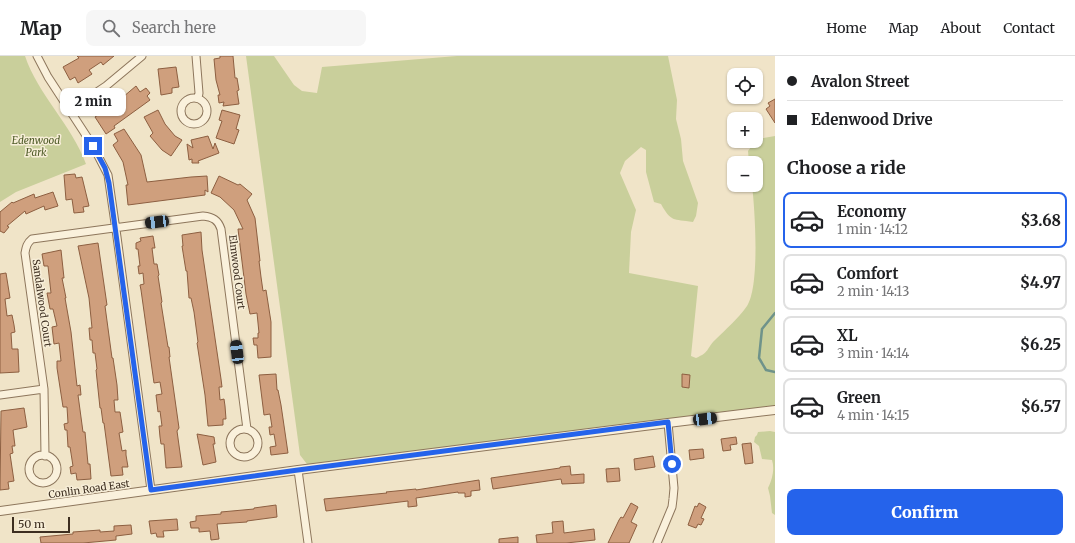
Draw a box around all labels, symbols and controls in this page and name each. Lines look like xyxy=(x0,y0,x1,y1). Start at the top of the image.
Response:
search box xyxy=(86,10,366,46)
text: Map xyxy=(20,16,62,40)
icon: search xyxy=(100,17,122,39)
text: Search here xyxy=(132,18,216,37)
text: Home xyxy=(826,19,867,37)
text: Map xyxy=(889,19,918,37)
text: About xyxy=(940,19,981,37)
text: Contact xyxy=(1003,19,1055,37)
map controls xyxy=(727,68,763,192)
button: locate xyxy=(727,68,763,104)
text: Avalon Street xyxy=(811,72,910,91)
callout: 2 min xyxy=(60,88,126,116)
text: 2 min xyxy=(74,93,112,110)
text: Edenwood Drive xyxy=(811,110,933,129)
button: + xyxy=(727,112,763,148)
park label: Edenwood Park xyxy=(12,134,60,159)
route end xyxy=(84,137,102,155)
button: − xyxy=(727,156,763,192)
text: Choose a ride xyxy=(787,156,906,179)
icon: car xyxy=(789,202,825,238)
text: Economy xyxy=(837,202,906,221)
text: $3.68 xyxy=(1020,211,1061,230)
car xyxy=(144,215,170,229)
text: 1 min · 14:12 xyxy=(837,221,908,238)
street label: Elmwood Court xyxy=(226,234,248,310)
street label: Sandalwood Court xyxy=(29,258,55,348)
icon: car xyxy=(789,264,825,300)
text: Comfort xyxy=(837,264,898,283)
text: $4.97 xyxy=(1020,273,1061,292)
text: 2 min · 14:13 xyxy=(837,283,909,300)
icon: car xyxy=(789,326,825,362)
text: XL xyxy=(837,326,858,345)
text: $6.25 xyxy=(1020,335,1061,354)
car xyxy=(230,339,244,365)
text: 3 min · 14:14 xyxy=(837,345,909,362)
icon: car xyxy=(789,388,825,424)
text: Green xyxy=(837,388,881,407)
text: $6.57 xyxy=(1021,397,1061,416)
text: 4 min · 14:15 xyxy=(837,407,910,424)
car xyxy=(692,412,718,426)
route start xyxy=(663,455,681,473)
street label: Conlin Road East xyxy=(48,477,130,501)
button: Confirm xyxy=(787,489,1063,535)
scale bar xyxy=(12,515,70,534)
text: 50 m xyxy=(18,517,45,531)

